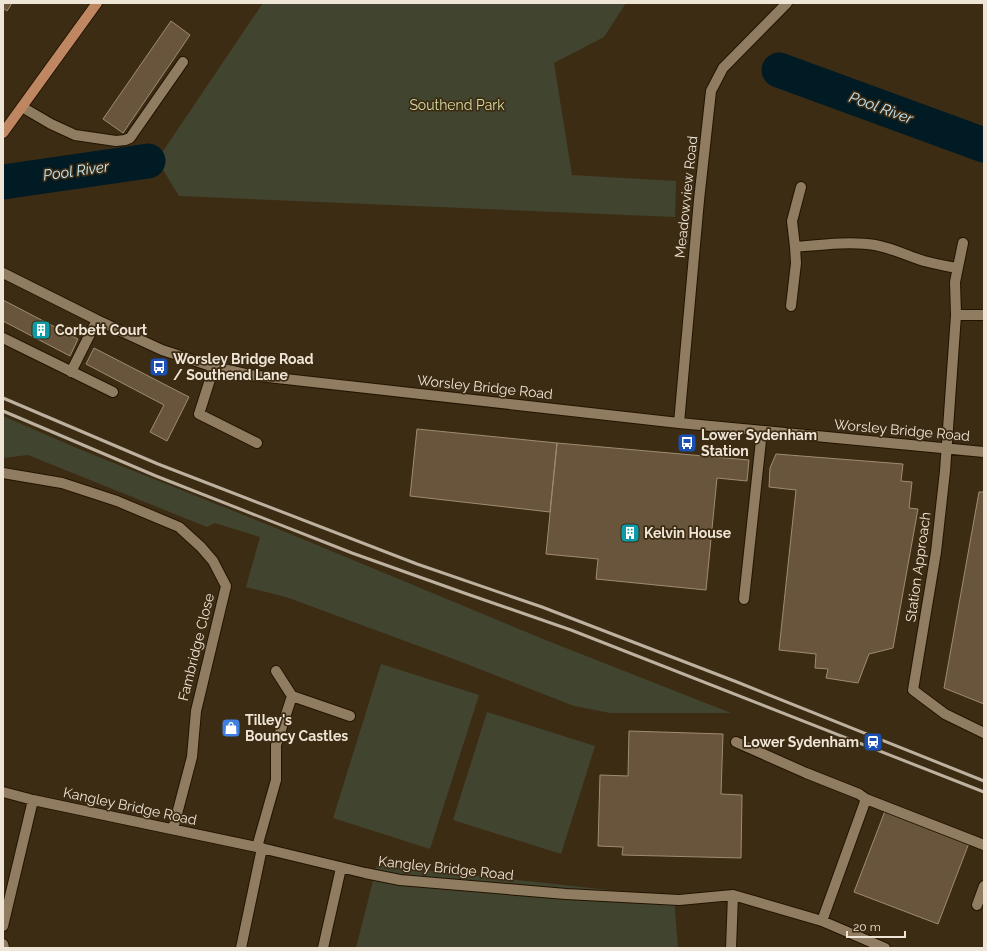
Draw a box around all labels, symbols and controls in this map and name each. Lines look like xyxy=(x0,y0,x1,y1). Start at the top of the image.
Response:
water label: Pool River xyxy=(847,88,916,128)
park label: Southend Park xyxy=(409,97,505,113)
street label: Meadowview Road xyxy=(672,135,700,259)
water label: Pool River xyxy=(42,157,111,185)
building icon: Corbett Court xyxy=(30,319,52,341)
place label: Corbett Court xyxy=(55,322,148,338)
place label: Worsley Bridge Road / Southend Lane xyxy=(173,351,314,383)
bus stop icon: Worsley Bridge Road / Southend Lane xyxy=(148,356,170,378)
street label: Worsley Bridge Road xyxy=(416,372,554,402)
street label: Worsley Bridge Road xyxy=(833,416,971,444)
place label: Lower Sydenham Station xyxy=(701,427,817,459)
bus stop icon: Lower Sydenham Station xyxy=(676,432,698,454)
street label: Station Approach xyxy=(902,511,934,623)
building icon: Kelvin House xyxy=(619,522,641,544)
place label: Kelvin House xyxy=(644,525,732,541)
street label: Fambridge Close xyxy=(175,592,217,702)
place label: Tilley's Bouncy Castles xyxy=(245,712,348,744)
shop icon: Tilley's Bouncy Castles xyxy=(220,717,242,739)
station icon: Lower Sydenham xyxy=(862,731,884,753)
place label: Lower Sydenham xyxy=(743,734,859,750)
street label: Kangley Bridge Road xyxy=(62,784,198,828)
street label: Kangley Bridge Road xyxy=(377,853,515,883)
scale bar xyxy=(847,913,905,939)
text: 20 m xyxy=(853,920,881,934)

